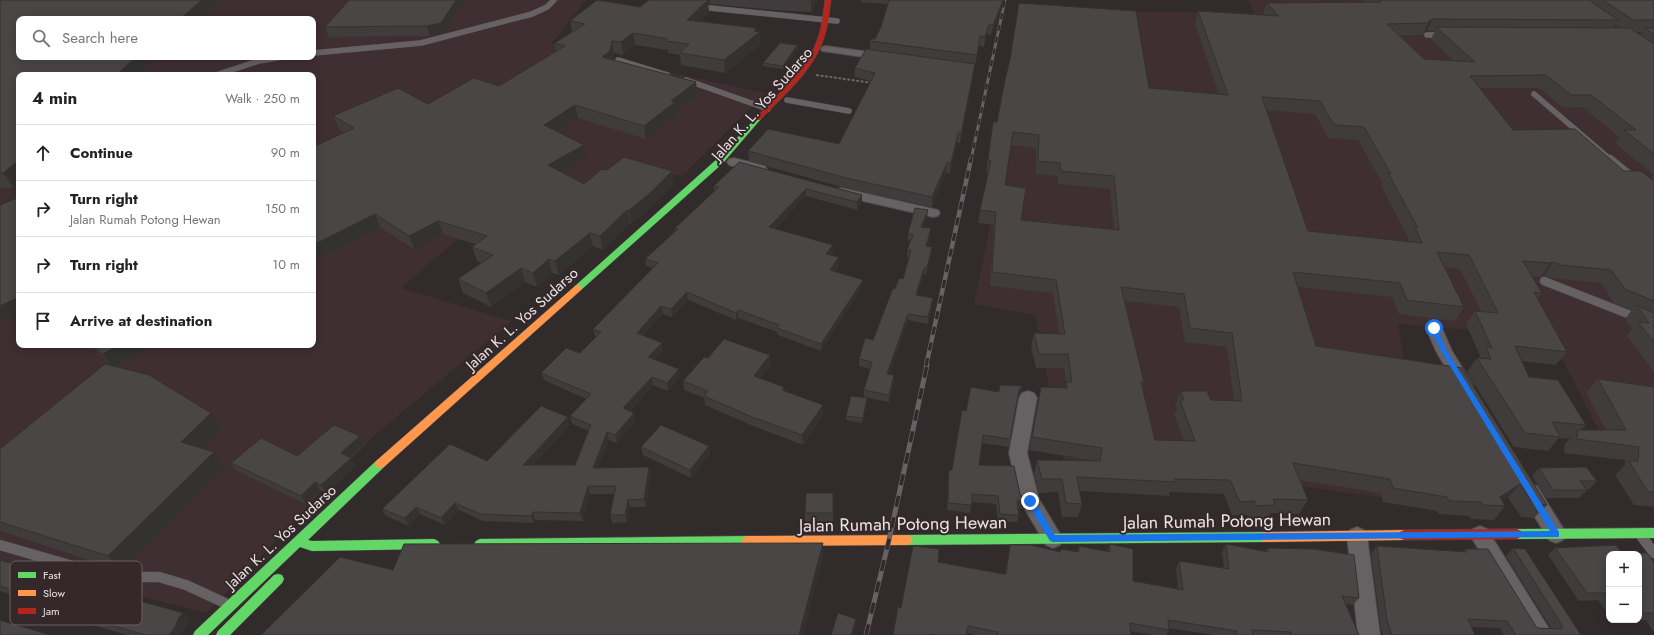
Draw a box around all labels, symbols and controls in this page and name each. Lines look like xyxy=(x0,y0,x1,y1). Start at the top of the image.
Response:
search box xyxy=(16,16,316,60)
icon: search xyxy=(30,27,52,49)
text: Search here xyxy=(62,27,138,49)
street label: Jalan K. L. Yos Sudarso xyxy=(705,42,818,167)
text: 4 min xyxy=(32,86,77,110)
text: Walk · 250 m xyxy=(225,89,300,108)
icon: ahead xyxy=(32,142,54,164)
text: Continue xyxy=(70,142,133,164)
text: 90 m xyxy=(271,143,300,162)
text: Turn right xyxy=(70,188,138,210)
icon: right xyxy=(32,198,54,220)
text: 150 m xyxy=(265,199,300,218)
text: Jalan Rumah Potong Hewan xyxy=(70,210,220,229)
icon: right xyxy=(32,254,54,276)
text: Turn right xyxy=(70,254,138,276)
text: 10 m xyxy=(272,255,300,274)
street label: Jalan K. L. Yos Sudarso xyxy=(459,263,583,377)
icon: arrive xyxy=(32,310,54,332)
text: Arrive at destination xyxy=(70,310,212,332)
route start xyxy=(1425,319,1443,337)
street label: Jalan K. L. Yos Sudarso xyxy=(219,480,341,596)
route end xyxy=(1021,492,1039,510)
street label: Jalan Rumah Potong Hewan xyxy=(1121,506,1331,536)
street label: Jalan Rumah Potong Hewan xyxy=(797,509,1007,539)
map controls xyxy=(1606,551,1642,623)
button: + xyxy=(1606,551,1642,587)
legend xyxy=(10,561,142,625)
text: Fast xyxy=(43,567,61,583)
text: Slow xyxy=(43,585,65,601)
button: − xyxy=(1606,587,1642,623)
text: Jam xyxy=(41,603,60,619)

